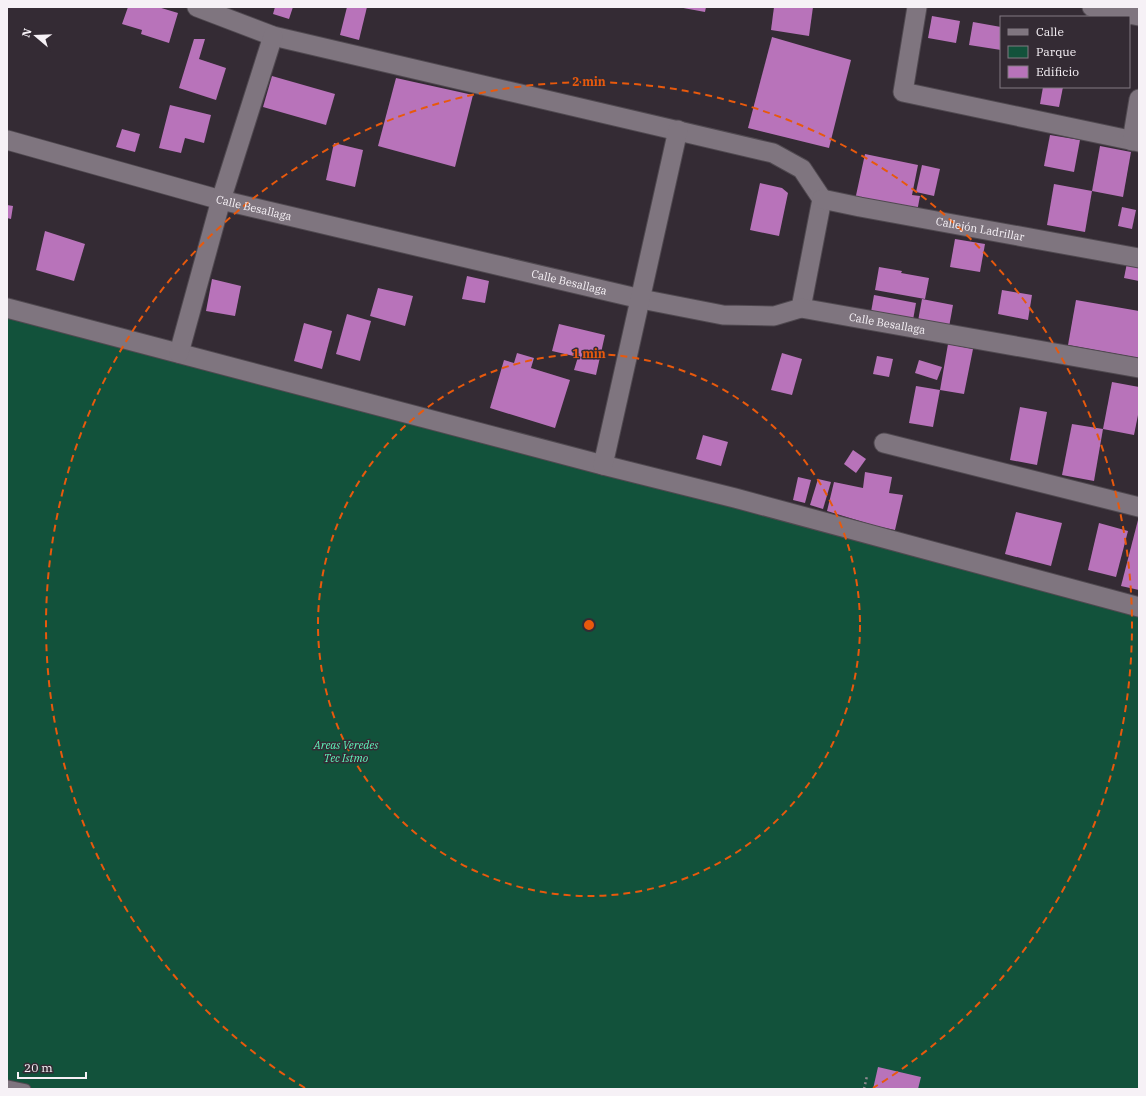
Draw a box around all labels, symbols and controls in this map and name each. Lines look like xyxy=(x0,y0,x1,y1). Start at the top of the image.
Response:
north arrow xyxy=(16,16,56,56)
legend xyxy=(1000,16,1130,88)
text: Calle xyxy=(1036,24,1064,39)
text: N xyxy=(19,26,35,39)
text: Parque xyxy=(1036,44,1076,59)
text: Edificio xyxy=(1036,64,1079,79)
text: 2 min xyxy=(572,74,606,89)
street label: Calle Besallaga xyxy=(214,192,293,223)
street label: Callejón Ladrillar xyxy=(935,214,1026,244)
street label: Calle Besallaga xyxy=(530,266,608,298)
street label: Calle Besallaga xyxy=(848,310,926,337)
text: 1 min xyxy=(572,346,606,361)
centre of rings xyxy=(582,618,596,632)
park label: Areas Veredes Tec Istmo xyxy=(313,738,379,765)
scale bar xyxy=(18,1054,86,1080)
text: 20 m xyxy=(24,1060,53,1075)

